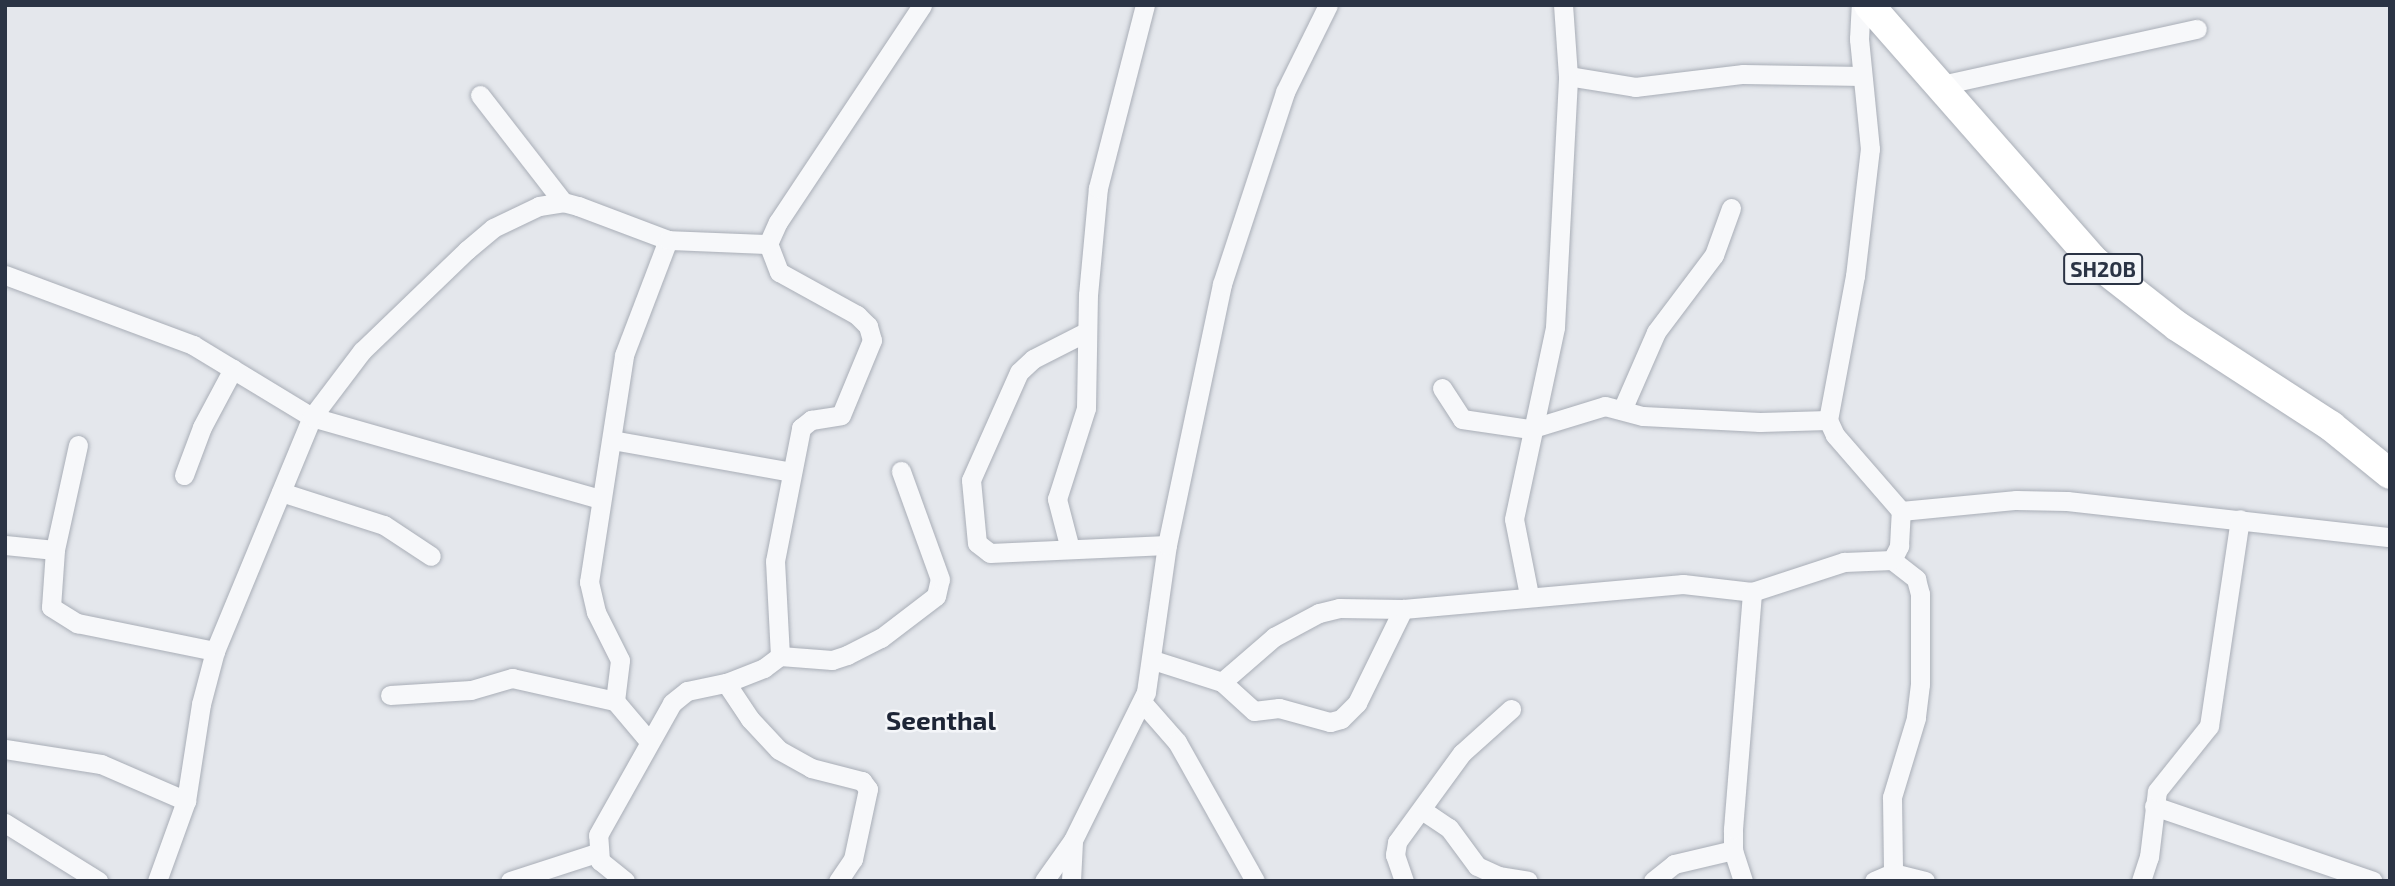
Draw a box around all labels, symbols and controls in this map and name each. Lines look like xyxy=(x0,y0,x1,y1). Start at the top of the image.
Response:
road number: SH20B xyxy=(2063,252,2143,286)
district label: Seenthal xyxy=(886,704,996,736)

